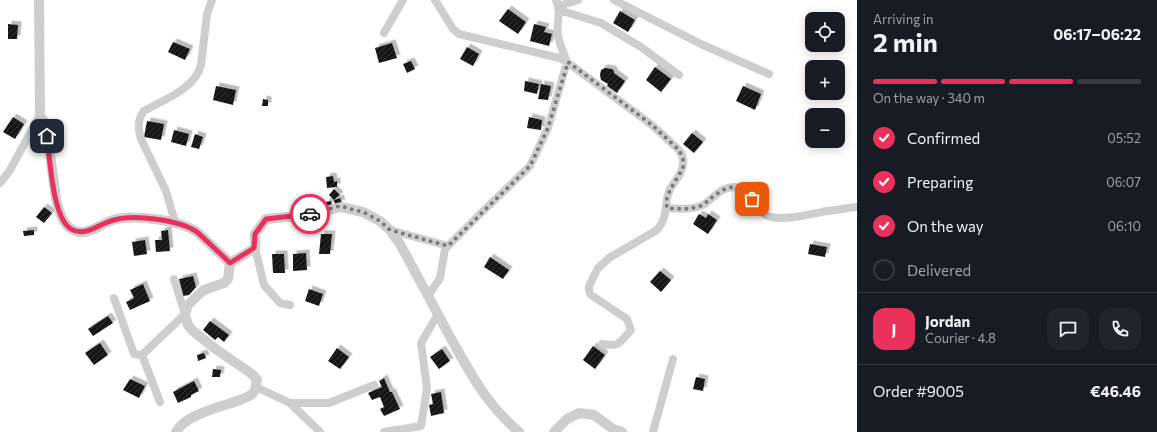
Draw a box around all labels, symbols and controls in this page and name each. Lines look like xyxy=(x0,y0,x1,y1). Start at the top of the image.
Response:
text: Arriving in xyxy=(873,11,933,27)
map controls xyxy=(805,12,845,148)
button: locate xyxy=(805,12,845,52)
text: 06:17–06:22 xyxy=(1053,25,1141,43)
text: 2 min xyxy=(873,26,938,57)
button: + xyxy=(805,60,845,100)
text: On the way · 340 m xyxy=(873,90,985,106)
button: − xyxy=(805,108,845,148)
pin xyxy=(30,119,64,153)
icon: home xyxy=(36,125,58,147)
icon: check xyxy=(873,127,895,149)
text: Confirmed xyxy=(907,129,980,147)
text: 05:52 xyxy=(1107,130,1141,146)
icon: check xyxy=(873,171,895,193)
text: Preparing xyxy=(907,173,973,191)
text: 06:07 xyxy=(1106,174,1141,190)
pin xyxy=(735,182,769,216)
icon: bag xyxy=(741,188,763,210)
courier xyxy=(290,194,330,234)
icon: car xyxy=(299,203,321,225)
icon: check xyxy=(873,215,895,237)
text: On the way xyxy=(907,217,984,235)
text: 06:10 xyxy=(1108,218,1141,234)
text: Delivered xyxy=(907,261,971,279)
button: chat xyxy=(1047,308,1089,350)
button: phone xyxy=(1099,308,1141,350)
text: Jordan xyxy=(925,312,970,330)
text: J xyxy=(892,320,896,338)
text: Courier · 4.8 xyxy=(925,330,996,346)
text: Order #9005 xyxy=(873,382,964,400)
text: €46.46 xyxy=(1090,382,1141,400)

